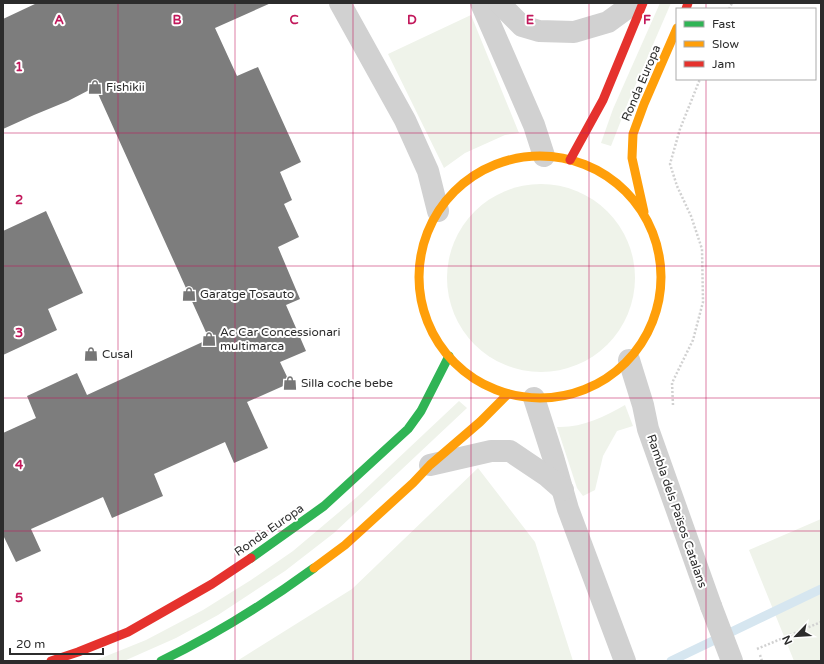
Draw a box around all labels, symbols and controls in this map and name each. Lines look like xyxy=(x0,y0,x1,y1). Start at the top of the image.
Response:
legend xyxy=(676,8,816,80)
text: A xyxy=(54,12,64,28)
text: B xyxy=(172,12,182,28)
text: C xyxy=(289,12,299,28)
text: D xyxy=(407,12,417,28)
text: E xyxy=(526,12,534,28)
text: F xyxy=(643,12,651,28)
text: Fast xyxy=(712,17,736,31)
text: Slow xyxy=(712,37,739,51)
street label: Ronda Europa xyxy=(619,43,663,123)
text: Jam xyxy=(712,57,735,71)
text: 1 xyxy=(15,59,23,75)
shop icon: Fishikii xyxy=(87,79,103,95)
place label: Fishikii xyxy=(106,80,145,94)
text: 2 xyxy=(15,192,23,208)
shop icon: Garatge Tosauto xyxy=(181,286,197,302)
place label: Garatge Tosauto xyxy=(200,287,294,301)
text: 3 xyxy=(15,325,23,341)
place label: Ac Car Concessionari multimarca xyxy=(220,325,340,353)
shop icon: Ac Car Concessionari multimarca xyxy=(201,331,217,347)
shop icon: Cusal xyxy=(83,346,99,362)
place label: Cusal xyxy=(102,347,133,361)
shop icon: Silla coche bebe xyxy=(282,375,298,391)
place label: Silla coche bebe xyxy=(301,376,393,390)
street label: Rambla dels Països Catalans xyxy=(644,432,710,590)
text: 4 xyxy=(15,457,24,473)
street label: Ronda Europa xyxy=(232,501,306,559)
text: 5 xyxy=(15,590,23,606)
north arrow xyxy=(776,616,816,656)
scale bar xyxy=(10,630,103,656)
text: N xyxy=(780,633,795,647)
text: 20 m xyxy=(16,637,45,651)

